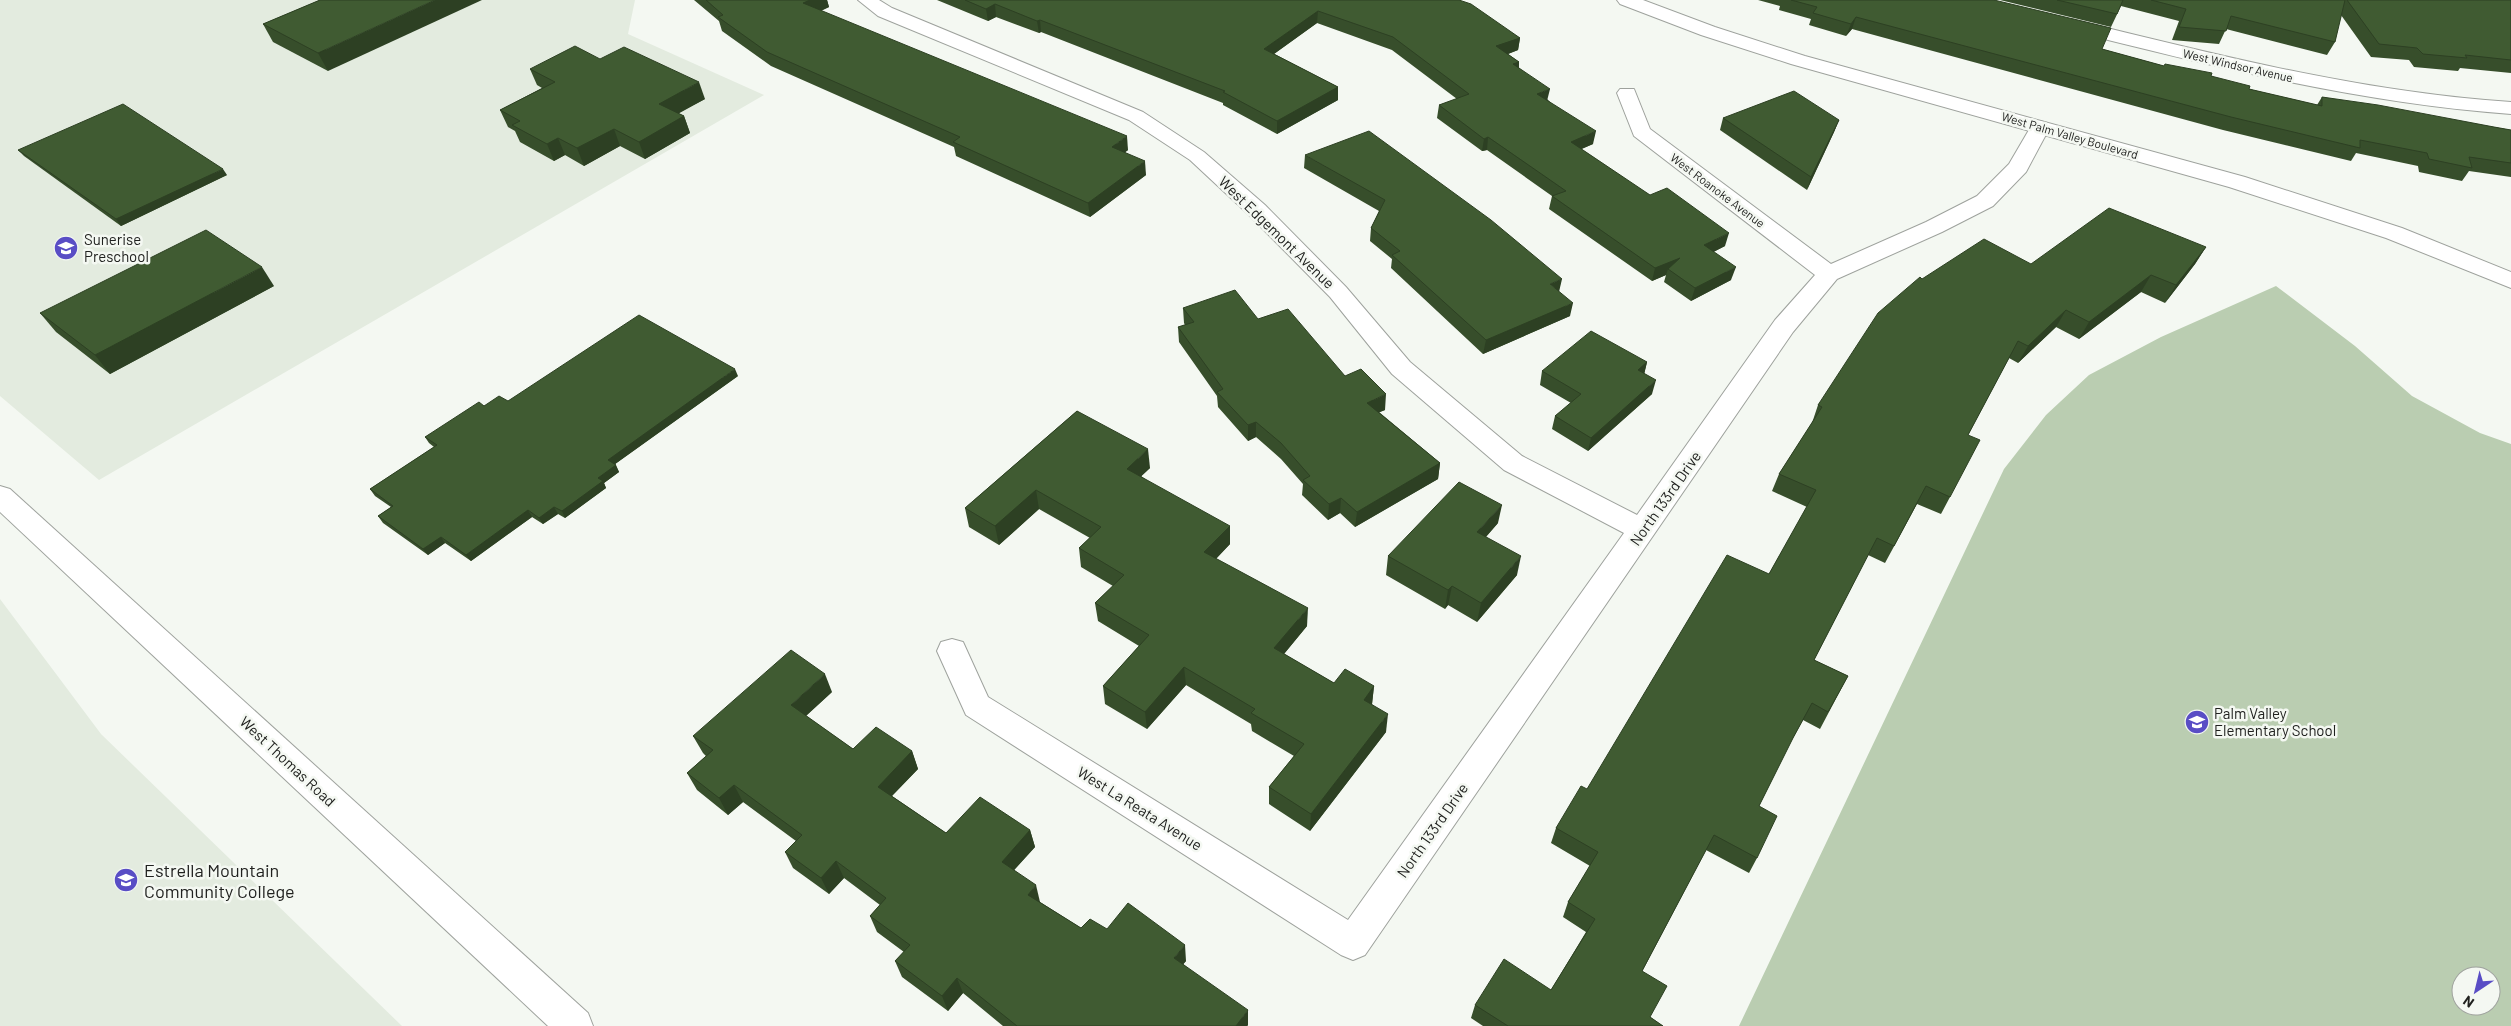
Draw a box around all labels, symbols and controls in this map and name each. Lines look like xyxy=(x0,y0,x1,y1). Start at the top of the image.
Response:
street label: West Windsor Avenue xyxy=(2182,46,2294,84)
street label: West Palm Valley Boulevard xyxy=(2000,109,2140,161)
street label: West Roanoke Avenue xyxy=(1668,150,1768,230)
street label: West Edgemont Avenue xyxy=(1215,172,1339,292)
place label: Sunerise Preschool xyxy=(84,230,149,265)
school or university icon: Sunerise Preschool xyxy=(53,235,79,261)
street label: North 133rd Drive xyxy=(1626,447,1704,549)
place label: Palm Valley Elementary School xyxy=(2214,704,2336,739)
school or university icon: Palm Valley Elementary School xyxy=(2184,709,2210,735)
street label: West Thomas Road xyxy=(236,712,340,810)
street label: West La Reata Avenue xyxy=(1074,762,1206,854)
street label: North 133rd Drive xyxy=(1393,779,1471,881)
place label: Estrella Mountain Community College xyxy=(144,859,295,902)
school or university icon: Estrella Mountain Community College xyxy=(113,867,139,893)
north arrow xyxy=(2451,966,2501,1016)
text: N xyxy=(2460,992,2477,1012)

